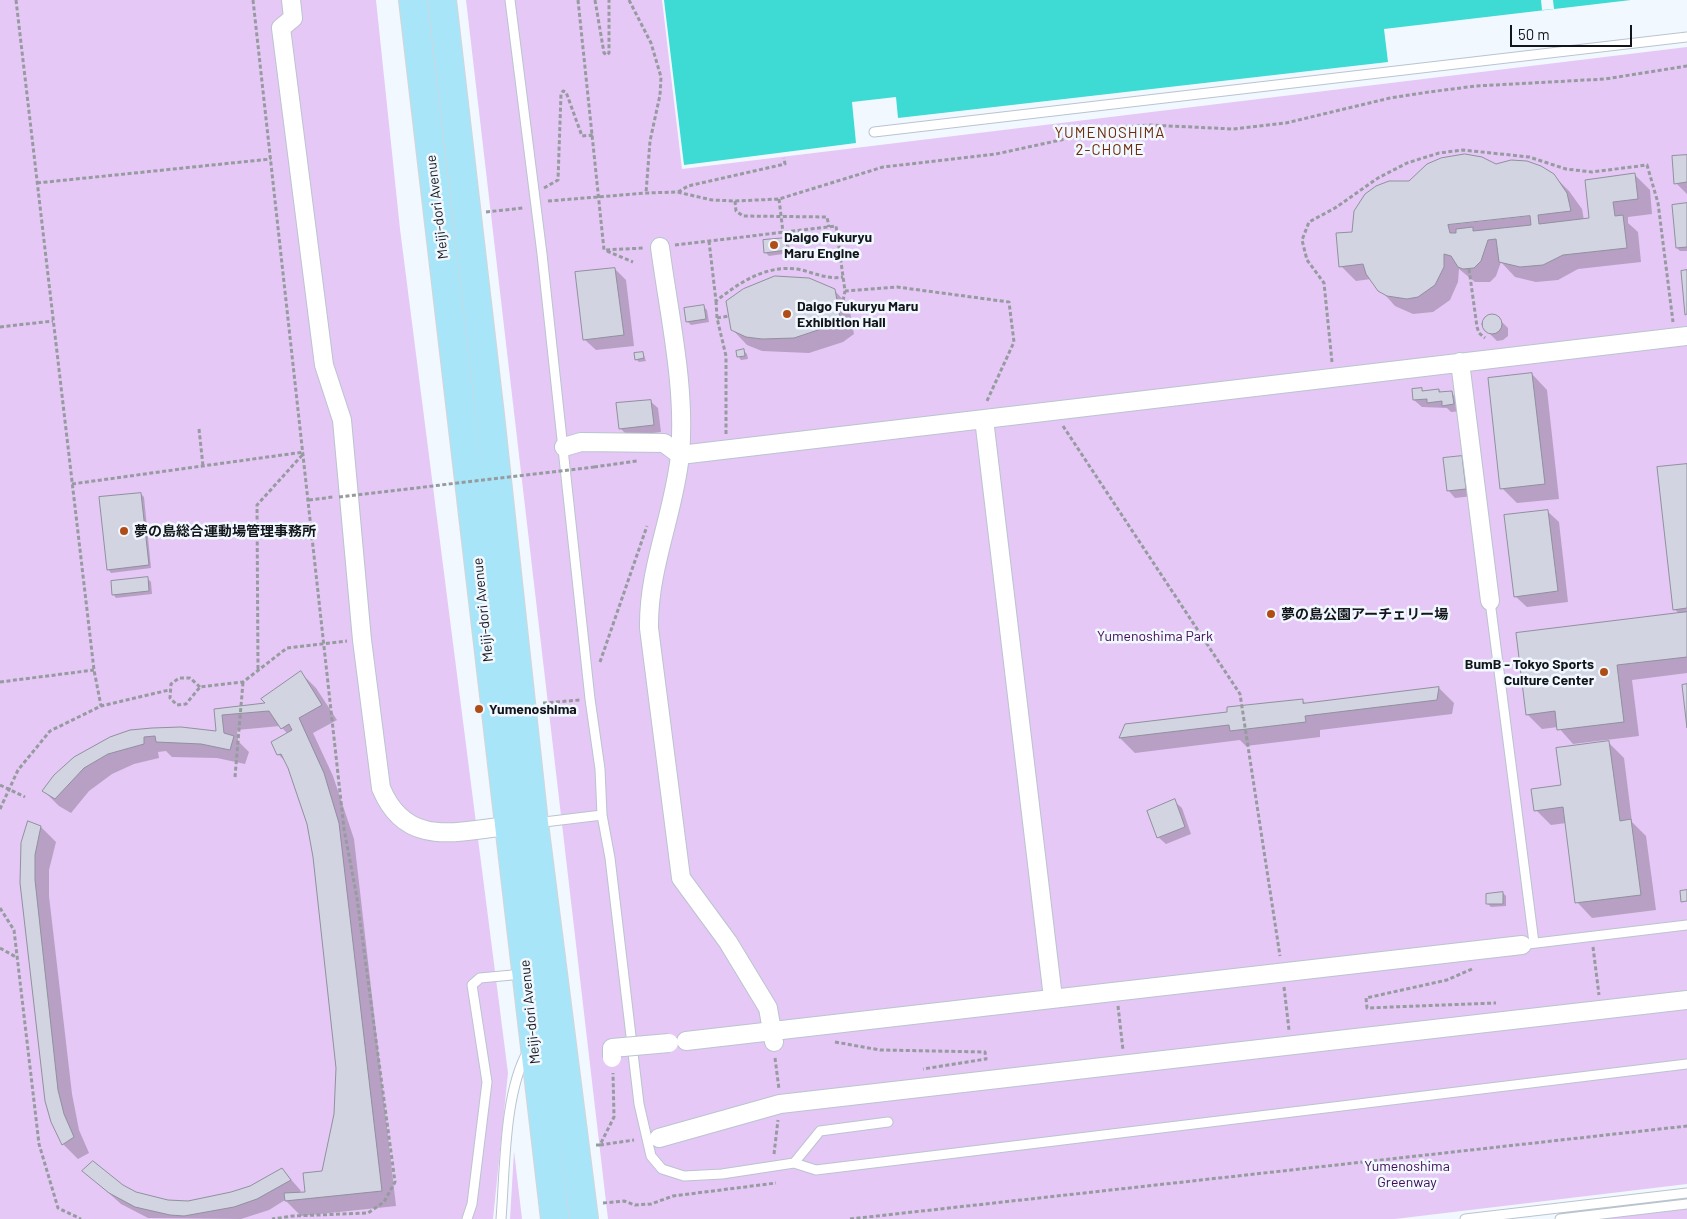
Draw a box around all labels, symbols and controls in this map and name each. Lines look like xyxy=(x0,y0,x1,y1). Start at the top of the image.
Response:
scale bar xyxy=(1512,15,1634,47)
text: 50 m xyxy=(1518,25,1550,43)
district label: YUMENOSHIMA 2-CHOME xyxy=(1053,124,1167,159)
street label: Meiji-dori Avenue xyxy=(422,154,452,260)
place label: Daigo Fukuryu Maru Engine xyxy=(784,229,872,262)
marker: Daigo Fukuryu Maru Engine xyxy=(768,239,780,251)
place label: Daigo Fukuryu Maru Exhibition Hall xyxy=(797,298,918,331)
marker: Daigo Fukuryu Maru Exhibition Hall xyxy=(781,308,793,320)
place label: 夢の島総合運動場管理事務所 xyxy=(134,523,316,539)
marker: 夢の島総合運動場管理事務所 xyxy=(118,525,130,537)
street label: Meiji-dori Avenue xyxy=(469,557,497,663)
place label: 夢の島公園アーチェリー場 xyxy=(1281,606,1448,622)
marker: 夢の島公園アーチェリー場 xyxy=(1265,608,1277,620)
park label: Yumenoshima Park xyxy=(1097,628,1213,644)
place label: BumB - Tokyo Sports Culture Center xyxy=(1465,656,1594,689)
marker: BumB - Tokyo Sports Culture Center xyxy=(1598,666,1610,678)
place label: Yumenoshima xyxy=(489,701,577,717)
marker: Yumenoshima xyxy=(473,703,485,715)
street label: Meiji-dori Avenue xyxy=(516,959,544,1065)
park label: Yumenoshima Greenway xyxy=(1364,1158,1450,1190)

